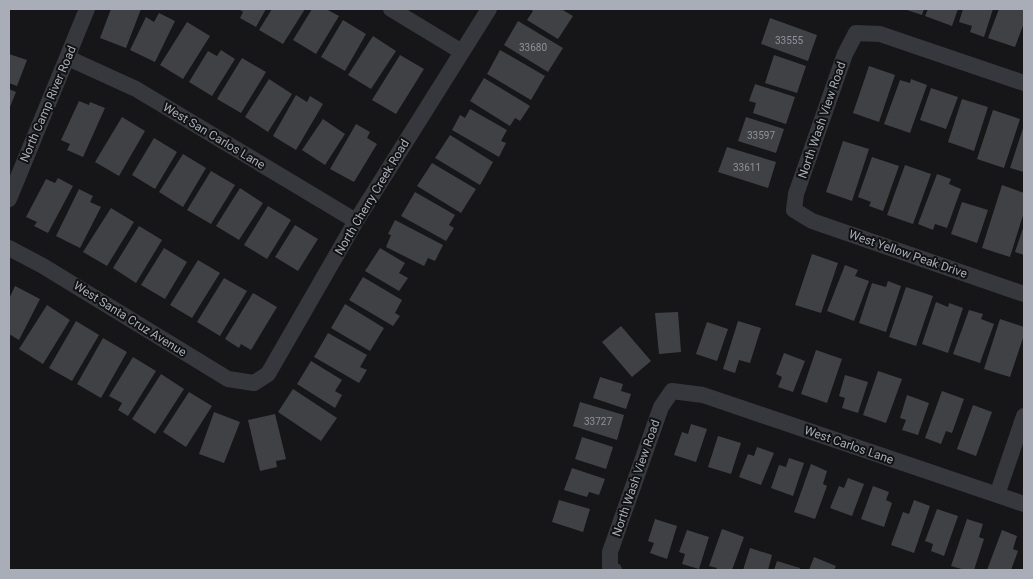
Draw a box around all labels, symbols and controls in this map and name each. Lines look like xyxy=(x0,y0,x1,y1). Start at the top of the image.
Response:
house number: 33555 xyxy=(775,35,803,46)
house number: 33680 xyxy=(519,42,547,53)
street label: North Camp River Road xyxy=(17,44,79,164)
street label: North Wash View Road xyxy=(795,60,849,180)
street label: West San Carlos Lane xyxy=(160,100,268,172)
house number: 33597 xyxy=(747,130,775,141)
street label: North Cherry Creek Road xyxy=(332,137,412,257)
house number: 33611 xyxy=(733,162,761,173)
street label: West Yellow Peak Drive xyxy=(847,227,969,281)
street label: West Santa Cruz Avenue xyxy=(71,279,189,359)
house number: 33727 xyxy=(584,416,612,427)
street label: North Wash View Road xyxy=(609,418,663,538)
street label: West Carlos Lane xyxy=(803,423,895,467)

